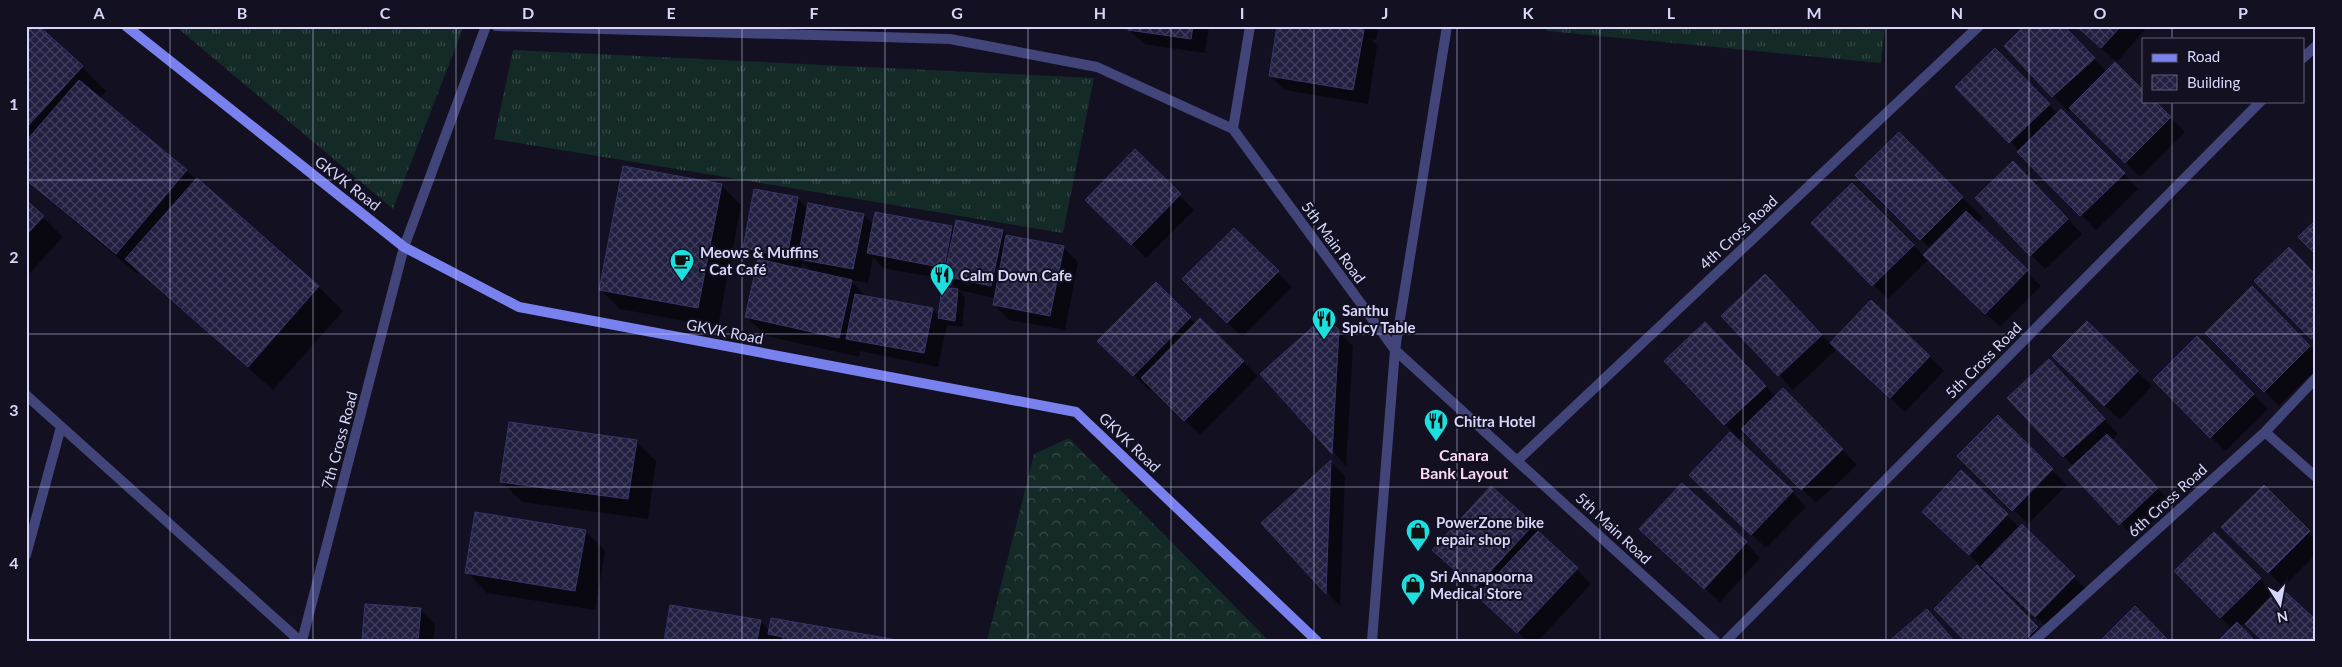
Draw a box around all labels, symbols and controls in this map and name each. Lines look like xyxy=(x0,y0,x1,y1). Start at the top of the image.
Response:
text: A xyxy=(92,3,105,22)
text: B xyxy=(237,3,247,22)
text: C xyxy=(380,3,391,22)
text: D xyxy=(522,3,534,22)
text: E xyxy=(666,3,676,22)
text: F xyxy=(809,3,819,22)
text: G xyxy=(951,3,963,22)
text: H xyxy=(1094,3,1106,22)
text: I xyxy=(1240,3,1244,22)
text: J xyxy=(1382,3,1388,22)
text: K xyxy=(1523,3,1535,22)
text: L xyxy=(1667,3,1676,22)
text: M xyxy=(1806,3,1822,22)
text: N xyxy=(1951,3,1963,22)
text: O xyxy=(2094,3,2107,22)
text: P xyxy=(2238,3,2248,22)
legend xyxy=(2142,38,2304,102)
text: Road xyxy=(2187,47,2220,65)
text: Building xyxy=(2187,73,2240,91)
text: 1 xyxy=(9,94,19,113)
street label: GKVK Road xyxy=(312,152,384,214)
street label: 4th Cross Road xyxy=(1695,191,1781,273)
street label: 5th Main Road xyxy=(1298,198,1370,286)
place label: Meows & Muffins - Cat Café xyxy=(700,243,819,278)
text: 2 xyxy=(9,247,19,266)
cafe icon: Meows & Muffins - Cat Café xyxy=(669,248,695,282)
restaurant icon: Calm Down Cafe xyxy=(929,262,955,296)
place label: Calm Down Cafe xyxy=(960,266,1072,284)
place label: Santhu Spicy Table xyxy=(1342,301,1416,336)
restaurant icon: Santhu Spicy Table xyxy=(1311,306,1337,340)
street label: GKVK Road xyxy=(685,315,765,347)
street label: 5th Cross Road xyxy=(1941,318,2025,402)
street label: 7th Cross Road xyxy=(317,389,361,491)
text: 3 xyxy=(9,400,19,419)
street label: GKVK Road xyxy=(1096,408,1164,476)
restaurant icon: Chitra Hotel xyxy=(1423,408,1449,442)
place label: Chitra Hotel xyxy=(1454,412,1536,430)
district label: Canara Bank Layout xyxy=(1420,445,1508,482)
street label: 6th Cross Road xyxy=(2124,460,2210,540)
street label: 5th Main Road xyxy=(1573,489,1655,567)
place label: PowerZone bike repair shop xyxy=(1436,513,1544,548)
shop icon: PowerZone bike repair shop xyxy=(1405,518,1431,552)
text: 4 xyxy=(9,553,19,572)
place label: Sri Annapoorna Medical Store xyxy=(1430,567,1533,602)
shop icon: Sri Annapoorna Medical Store xyxy=(1400,572,1426,606)
north arrow xyxy=(2254,580,2304,630)
text: N xyxy=(2276,608,2289,627)

